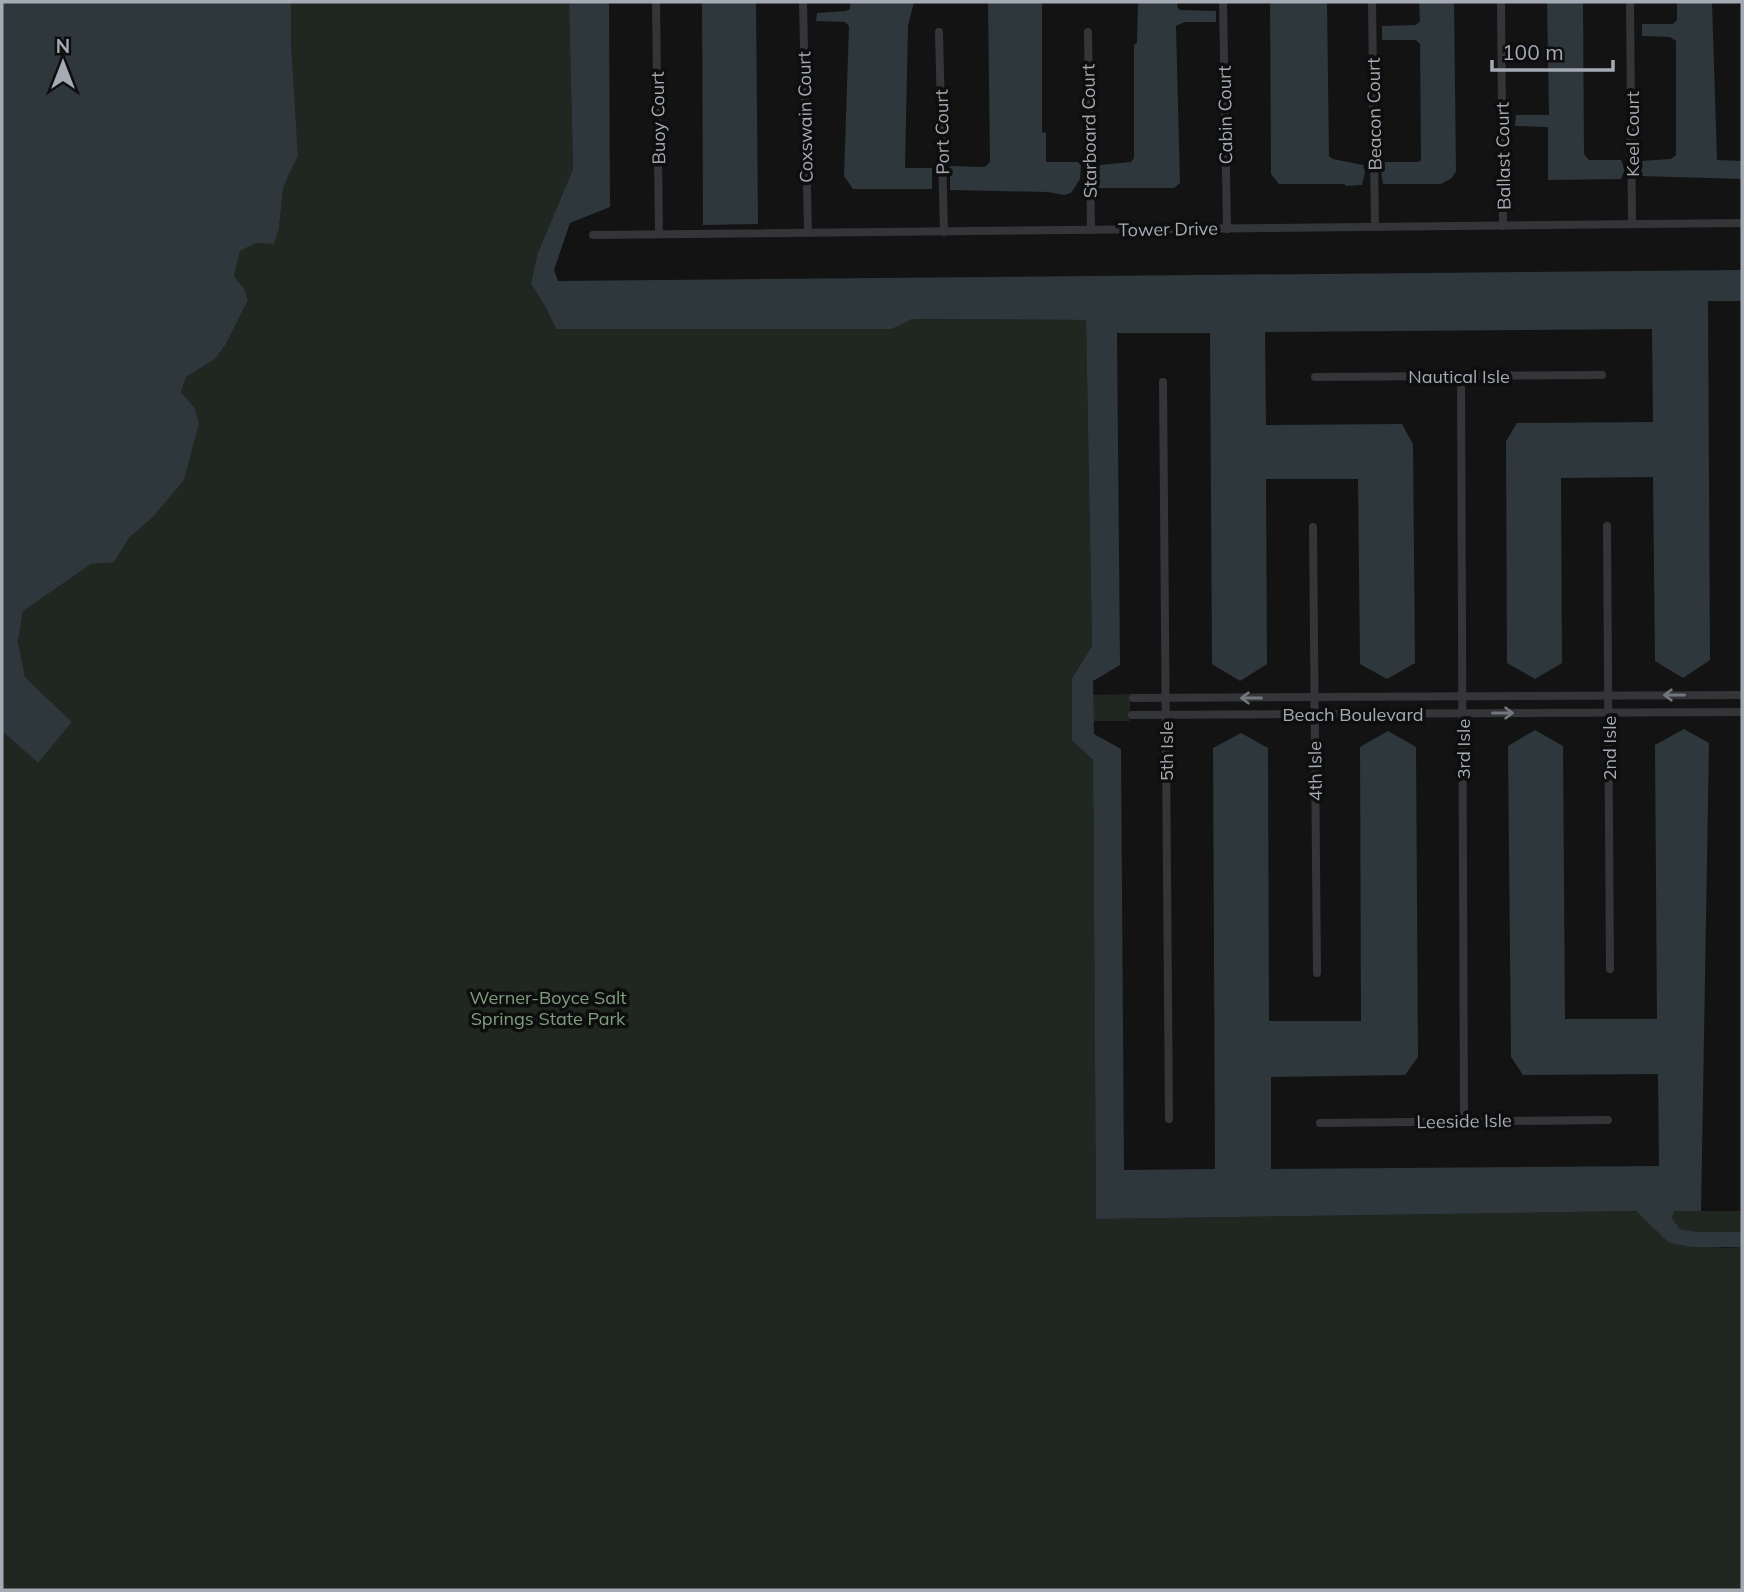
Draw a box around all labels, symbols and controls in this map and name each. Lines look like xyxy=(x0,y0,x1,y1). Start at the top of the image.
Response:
north arrow xyxy=(28,28,98,98)
scale bar xyxy=(1492,28,1613,72)
text: N xyxy=(56,34,70,58)
text: 100 m xyxy=(1502,39,1564,65)
street label: Coxswain Court xyxy=(792,51,818,183)
street label: Beacon Court xyxy=(1362,57,1386,171)
street label: Starboard Court xyxy=(1076,64,1102,198)
street label: Cabin Court xyxy=(1213,65,1237,165)
street label: Buoy Court xyxy=(646,71,670,165)
street label: Port Court xyxy=(930,89,954,175)
street label: Keel Court xyxy=(1621,91,1644,177)
street label: Ballast Court xyxy=(1491,102,1515,210)
street label: Tower Drive xyxy=(1118,217,1218,241)
street label: Nautical Isle xyxy=(1408,365,1510,388)
one-way arrow xyxy=(1663,688,1686,702)
one-way arrow xyxy=(1239,691,1262,704)
street label: Beach Boulevard xyxy=(1282,703,1424,726)
one-way arrow xyxy=(1492,706,1515,720)
street label: 2nd Isle xyxy=(1598,716,1621,780)
street label: 3rd Isle xyxy=(1452,719,1475,779)
street label: 5th Isle xyxy=(1155,721,1178,781)
street label: 4th Isle xyxy=(1303,741,1327,801)
park label: Werner-Boyce Salt Springs State Park xyxy=(469,986,627,1030)
street label: Leeside Isle xyxy=(1416,1109,1512,1133)

